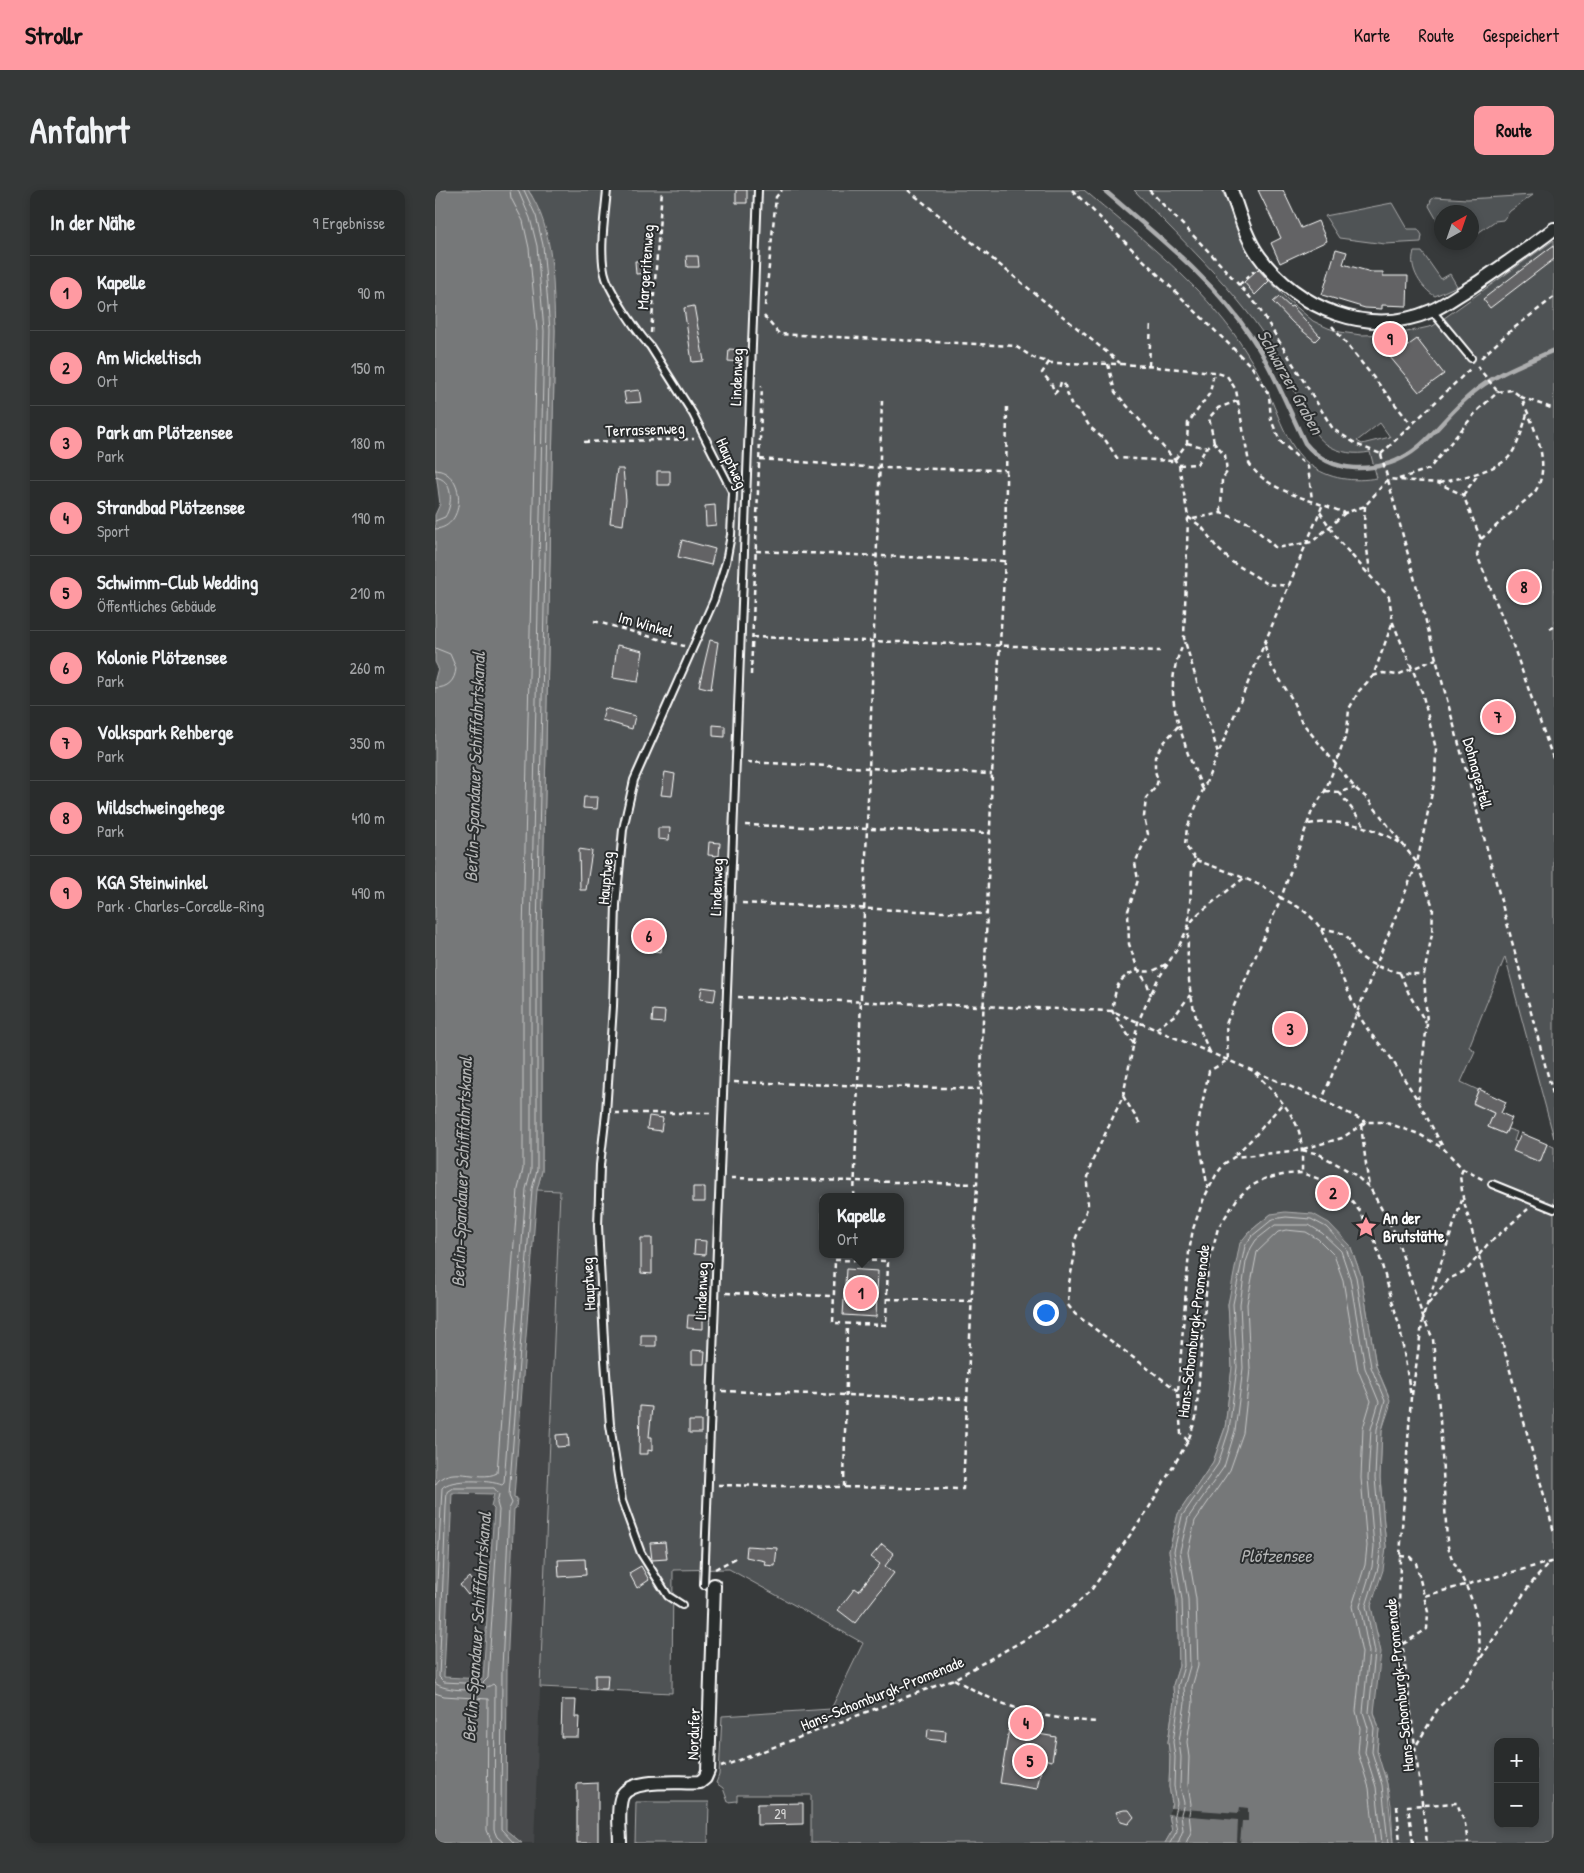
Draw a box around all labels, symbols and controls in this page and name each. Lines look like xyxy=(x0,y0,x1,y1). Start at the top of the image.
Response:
text: Strollr xyxy=(25,19,83,51)
text: Karte xyxy=(1354,23,1391,48)
text: Route xyxy=(1419,23,1455,48)
text: Gespeichert xyxy=(1483,23,1559,48)
button: Route xyxy=(1474,106,1554,155)
text: Anfahrt xyxy=(30,107,129,154)
north arrow xyxy=(1434,205,1479,250)
text: In der Nähe xyxy=(50,208,135,237)
text: 9 Ergebnisse xyxy=(313,212,385,234)
street label: Margeritenweg xyxy=(631,224,659,310)
text: Kapelle xyxy=(97,269,146,295)
text: 1 xyxy=(63,282,69,304)
text: 90 m xyxy=(357,282,385,304)
text: Ort xyxy=(97,295,118,317)
pin: 9 xyxy=(1374,320,1406,358)
water label: Schwarzer Graben xyxy=(1251,325,1330,440)
text: Am Wickeltisch xyxy=(97,344,201,370)
street label: Lindenweg xyxy=(724,348,748,406)
text: 2 xyxy=(62,357,70,379)
text: 150 m xyxy=(351,357,385,379)
text: Ort xyxy=(97,370,118,392)
street label: Terrassenweg xyxy=(605,417,685,441)
text: Park am Plötzensee xyxy=(97,419,233,445)
text: 3 xyxy=(62,432,70,454)
text: 180 m xyxy=(351,432,385,454)
street label: Hauptweg xyxy=(711,434,753,492)
text: Park xyxy=(97,445,124,467)
text: Strandbad Plötzensee xyxy=(97,494,245,520)
text: 4 xyxy=(63,507,69,529)
text: 190 m xyxy=(352,507,385,529)
text: Sport xyxy=(97,520,129,542)
pin: 8 xyxy=(1508,568,1540,606)
text: Schwimm-Club Wedding xyxy=(97,569,258,595)
text: 5 xyxy=(63,582,69,604)
text: 210 m xyxy=(350,582,385,604)
text: Öffentliches Gebäude xyxy=(97,595,216,617)
street label: Im Winkel xyxy=(616,606,677,643)
text: Kolonie Plötzensee xyxy=(97,644,227,670)
water label: Berlin-Spandauer Schifffahrtskanal xyxy=(458,650,491,882)
text: 6 xyxy=(63,657,69,679)
text: 260 m xyxy=(349,657,385,679)
text: Park xyxy=(97,670,124,692)
pin: 7 xyxy=(1482,698,1514,736)
text: Volkspark Rehberge xyxy=(97,719,234,745)
text: 7 xyxy=(62,732,70,754)
text: 350 m xyxy=(349,732,385,754)
street label: Dohnagestell xyxy=(1458,735,1498,811)
text: Park xyxy=(97,745,124,767)
text: Wildschweingehege xyxy=(97,794,225,820)
text: 8 xyxy=(63,807,69,829)
text: 410 m xyxy=(351,807,385,829)
text: Park xyxy=(97,820,124,842)
street label: Hauptweg xyxy=(592,850,618,906)
street label: Lindenweg xyxy=(704,858,728,916)
text: KGA Steinwinkel xyxy=(97,869,208,895)
text: 9 xyxy=(63,882,69,904)
text: 490 m xyxy=(351,882,385,904)
text: Park · Charles-Corcelle-Ring xyxy=(97,895,264,917)
pin: 6 xyxy=(633,917,665,955)
pin: 3 xyxy=(1274,1010,1306,1048)
water label: Berlin-Spandauer Schifffahrtskanal xyxy=(445,1055,478,1287)
pin: 2 xyxy=(1317,1174,1349,1212)
popup xyxy=(819,1193,904,1258)
text: Kapelle xyxy=(837,1202,886,1228)
place label: An der Brutstätte xyxy=(1383,1207,1445,1247)
place icon: An der Brutstätte xyxy=(1353,1214,1379,1240)
text: Ort xyxy=(837,1228,858,1250)
street label: Hans-Schomburgk-Promenade xyxy=(1171,1243,1215,1419)
street label: Hauptweg xyxy=(576,1257,600,1311)
street label: Lindenweg xyxy=(689,1262,713,1320)
pin: 1 xyxy=(845,1274,877,1312)
your location xyxy=(1033,1300,1059,1326)
water label: Berlin-Spandauer Schifffahrtskanal xyxy=(456,1510,497,1743)
water label: Plötzensee xyxy=(1240,1543,1312,1568)
street label: Hans-Schomburgk-Promenade xyxy=(1379,1597,1419,1773)
street label: Hans-Schomburgk-Promenade xyxy=(797,1650,967,1736)
pin: 4 xyxy=(1010,1704,1042,1742)
street label: Nordufer xyxy=(681,1708,705,1760)
map controls xyxy=(1494,1738,1539,1828)
button: + xyxy=(1494,1738,1539,1783)
pin: 5 xyxy=(1014,1742,1046,1780)
button: − xyxy=(1494,1783,1539,1828)
house number: 29 xyxy=(774,1804,786,1823)

